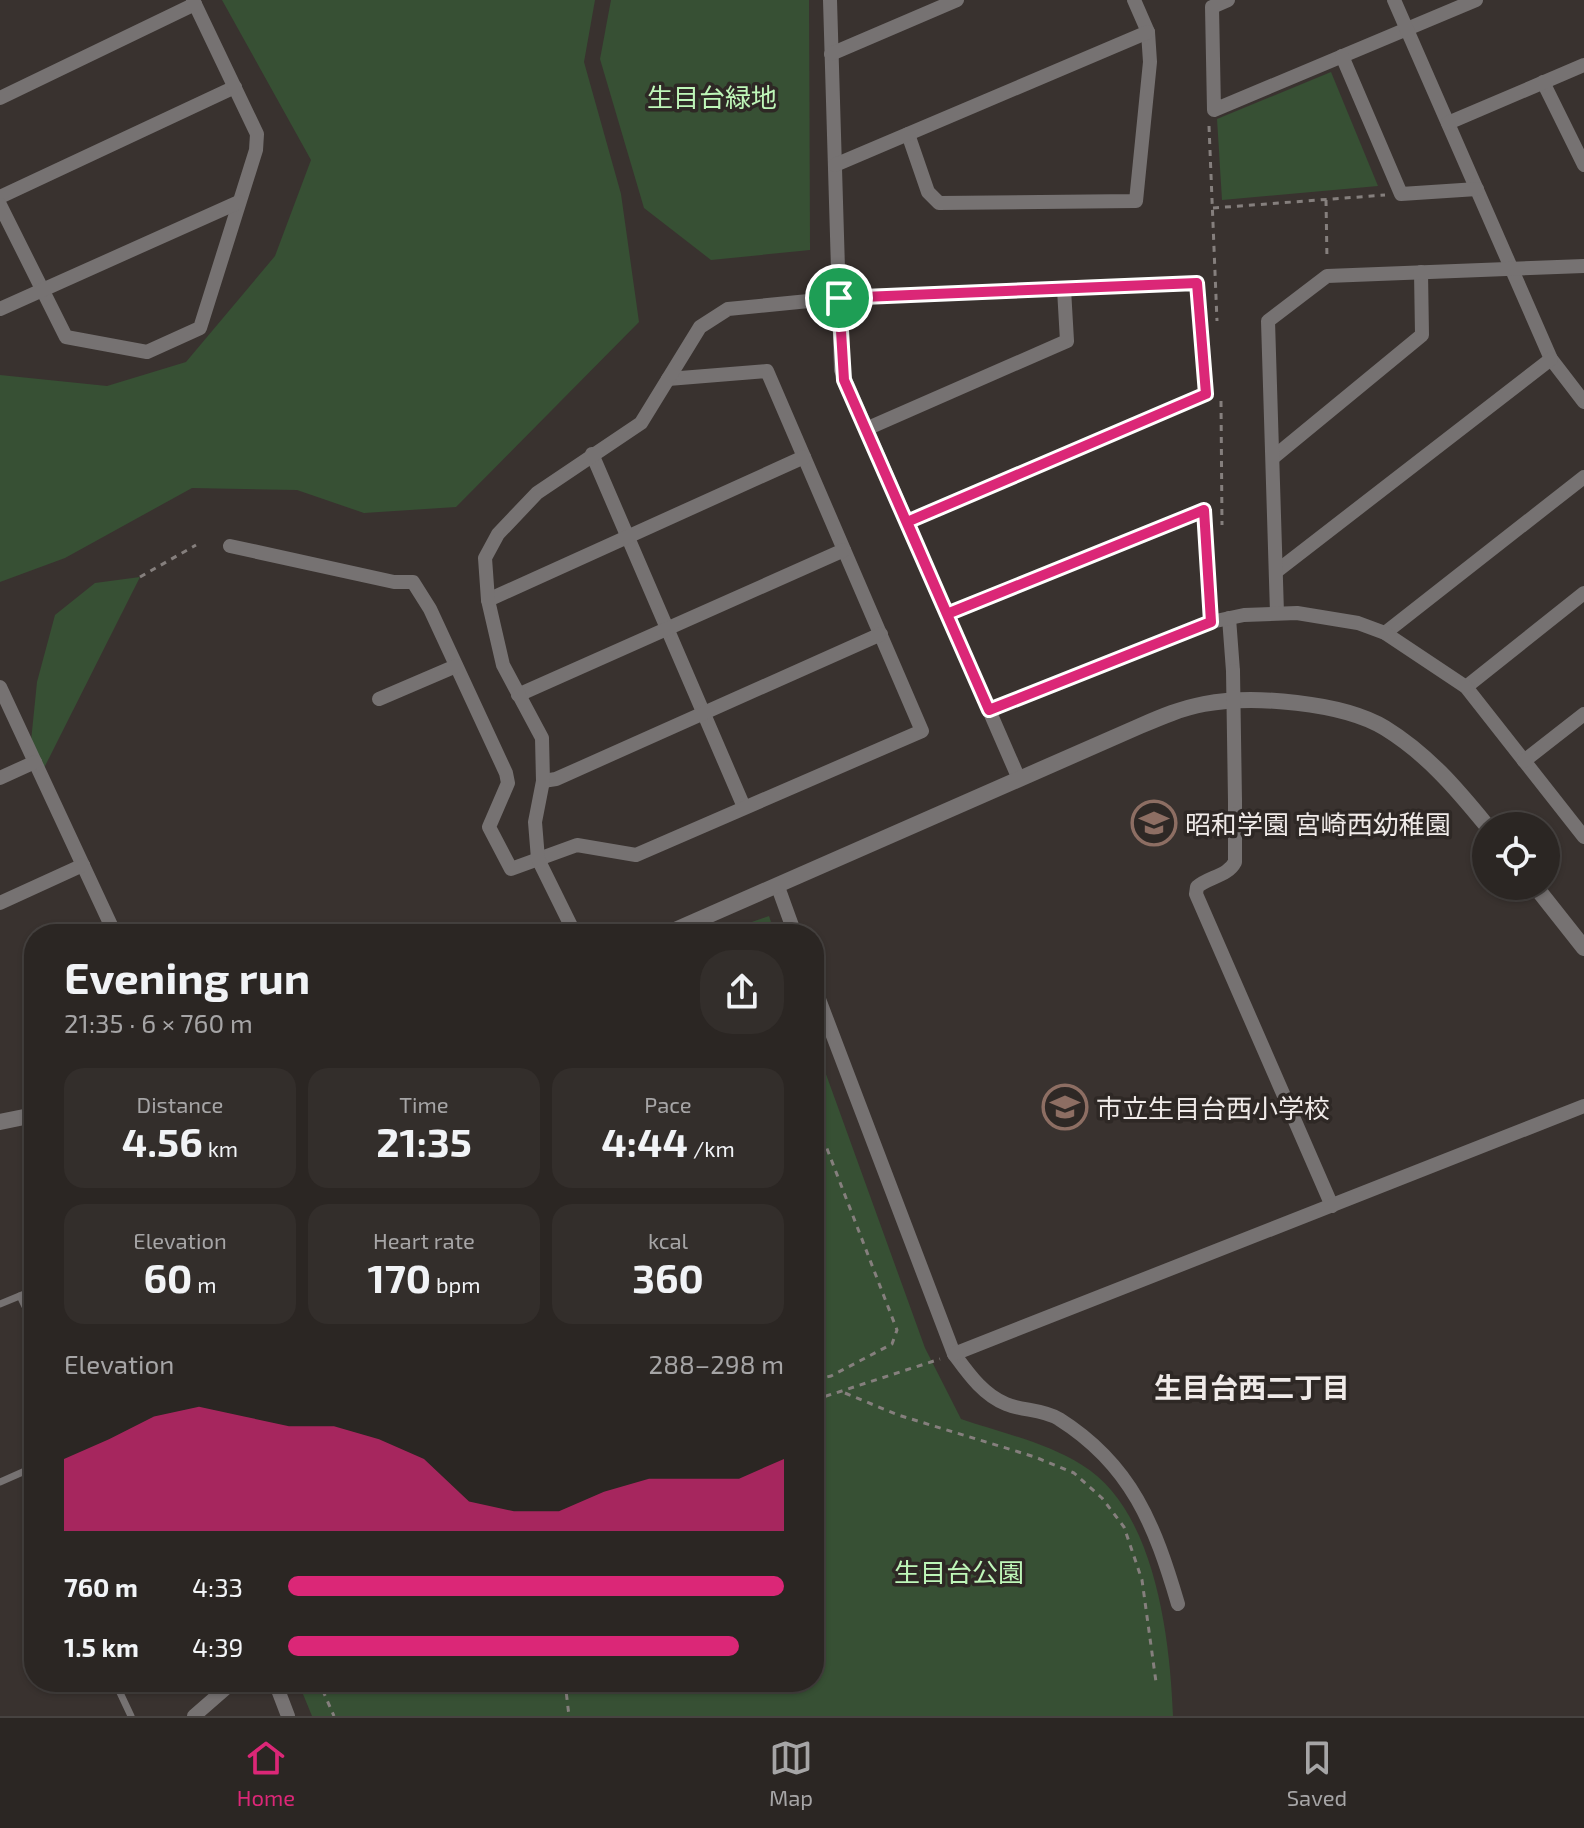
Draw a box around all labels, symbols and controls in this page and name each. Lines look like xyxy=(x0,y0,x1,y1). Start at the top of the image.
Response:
park label: 生目台緑地 xyxy=(647,81,777,112)
pin xyxy=(805,264,873,332)
icon: arrive xyxy=(817,276,861,320)
school or university icon: 昭和学園 宮崎西幼稚園 xyxy=(1130,799,1178,847)
place label: 昭和学園 宮崎西幼稚園 xyxy=(1185,808,1451,839)
map controls xyxy=(1472,812,1560,900)
button: locate xyxy=(1472,812,1560,900)
text: Evening run xyxy=(64,950,310,1003)
button: share xyxy=(700,950,784,1034)
text: 21:35 · 6 × 760 m xyxy=(64,1007,253,1038)
school or university icon: 市立生目台西小学校 xyxy=(1041,1083,1089,1131)
text: Distance xyxy=(137,1091,223,1117)
text: Time xyxy=(399,1091,449,1117)
text: Pace xyxy=(644,1091,692,1117)
place label: 市立生目台西小学校 xyxy=(1096,1092,1330,1123)
text: 4.56 xyxy=(122,1117,203,1165)
text: 21:35 xyxy=(376,1117,472,1165)
text: 4:44 xyxy=(601,1117,688,1165)
text: km xyxy=(203,1135,238,1161)
text: /km xyxy=(688,1135,735,1161)
text: Elevation xyxy=(133,1227,227,1253)
text: Heart rate xyxy=(373,1227,475,1253)
text: kcal xyxy=(648,1227,688,1253)
text: 60 xyxy=(143,1253,192,1301)
text: 170 xyxy=(367,1253,431,1301)
text: 360 xyxy=(632,1253,704,1301)
text: m xyxy=(192,1271,217,1297)
text: bpm xyxy=(431,1271,481,1297)
text: Elevation xyxy=(64,1348,174,1379)
text: 288–298 m xyxy=(649,1348,784,1379)
district label: 生目台西二丁目 xyxy=(1154,1370,1350,1404)
park label: 生目台公園 xyxy=(894,1556,1024,1587)
text: 760 m xyxy=(64,1571,138,1602)
text: 4:33 xyxy=(192,1571,243,1602)
text: 1.5 km xyxy=(64,1631,139,1662)
text: 4:39 xyxy=(192,1631,243,1662)
tab: Home xyxy=(237,1736,295,1810)
tab: Map xyxy=(769,1736,813,1810)
tab: Saved xyxy=(1287,1736,1347,1810)

